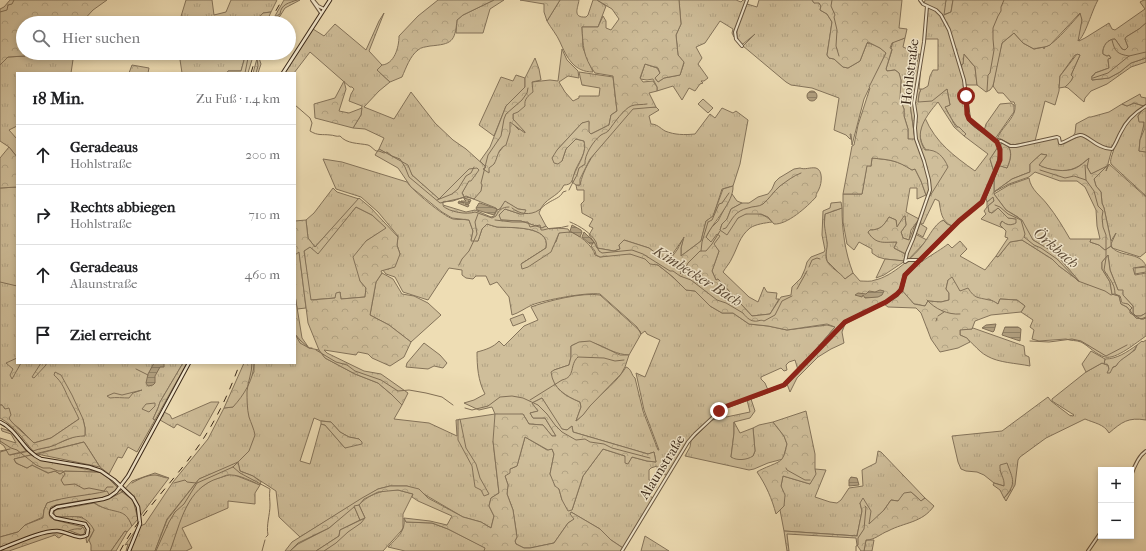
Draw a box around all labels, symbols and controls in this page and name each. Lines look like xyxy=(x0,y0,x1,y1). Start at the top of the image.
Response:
search box xyxy=(16,16,296,60)
icon: search xyxy=(30,27,52,49)
text: Hier suchen xyxy=(62,29,140,47)
street label: Hohlstraße xyxy=(897,38,923,106)
route start xyxy=(957,87,975,105)
text: 18 Min. xyxy=(32,88,84,108)
text: Zu Fuß · 1.4 km xyxy=(196,91,280,106)
text: Geradeaus xyxy=(70,138,138,156)
icon: ahead xyxy=(32,144,54,166)
text: 200 m xyxy=(245,147,280,162)
text: Hohlstraße xyxy=(70,156,132,171)
text: Rechts abbiegen xyxy=(70,198,175,216)
icon: right xyxy=(32,204,54,226)
text: 710 m xyxy=(248,207,280,222)
text: Hohlstraße xyxy=(70,216,132,231)
water label: Örkbach xyxy=(1030,224,1083,272)
water label: Kimbecker Bach xyxy=(650,241,746,311)
text: Geradeaus xyxy=(70,258,138,276)
icon: ahead xyxy=(32,264,54,286)
text: 460 m xyxy=(245,267,280,282)
text: Alaunstraße xyxy=(70,276,137,291)
icon: arrive xyxy=(32,324,54,346)
text: Ziel erreicht xyxy=(70,326,151,344)
route end xyxy=(710,402,728,420)
street label: Alaunstraße xyxy=(635,432,688,503)
map controls xyxy=(1098,467,1134,539)
button: + xyxy=(1098,467,1134,503)
button: − xyxy=(1098,503,1134,539)

